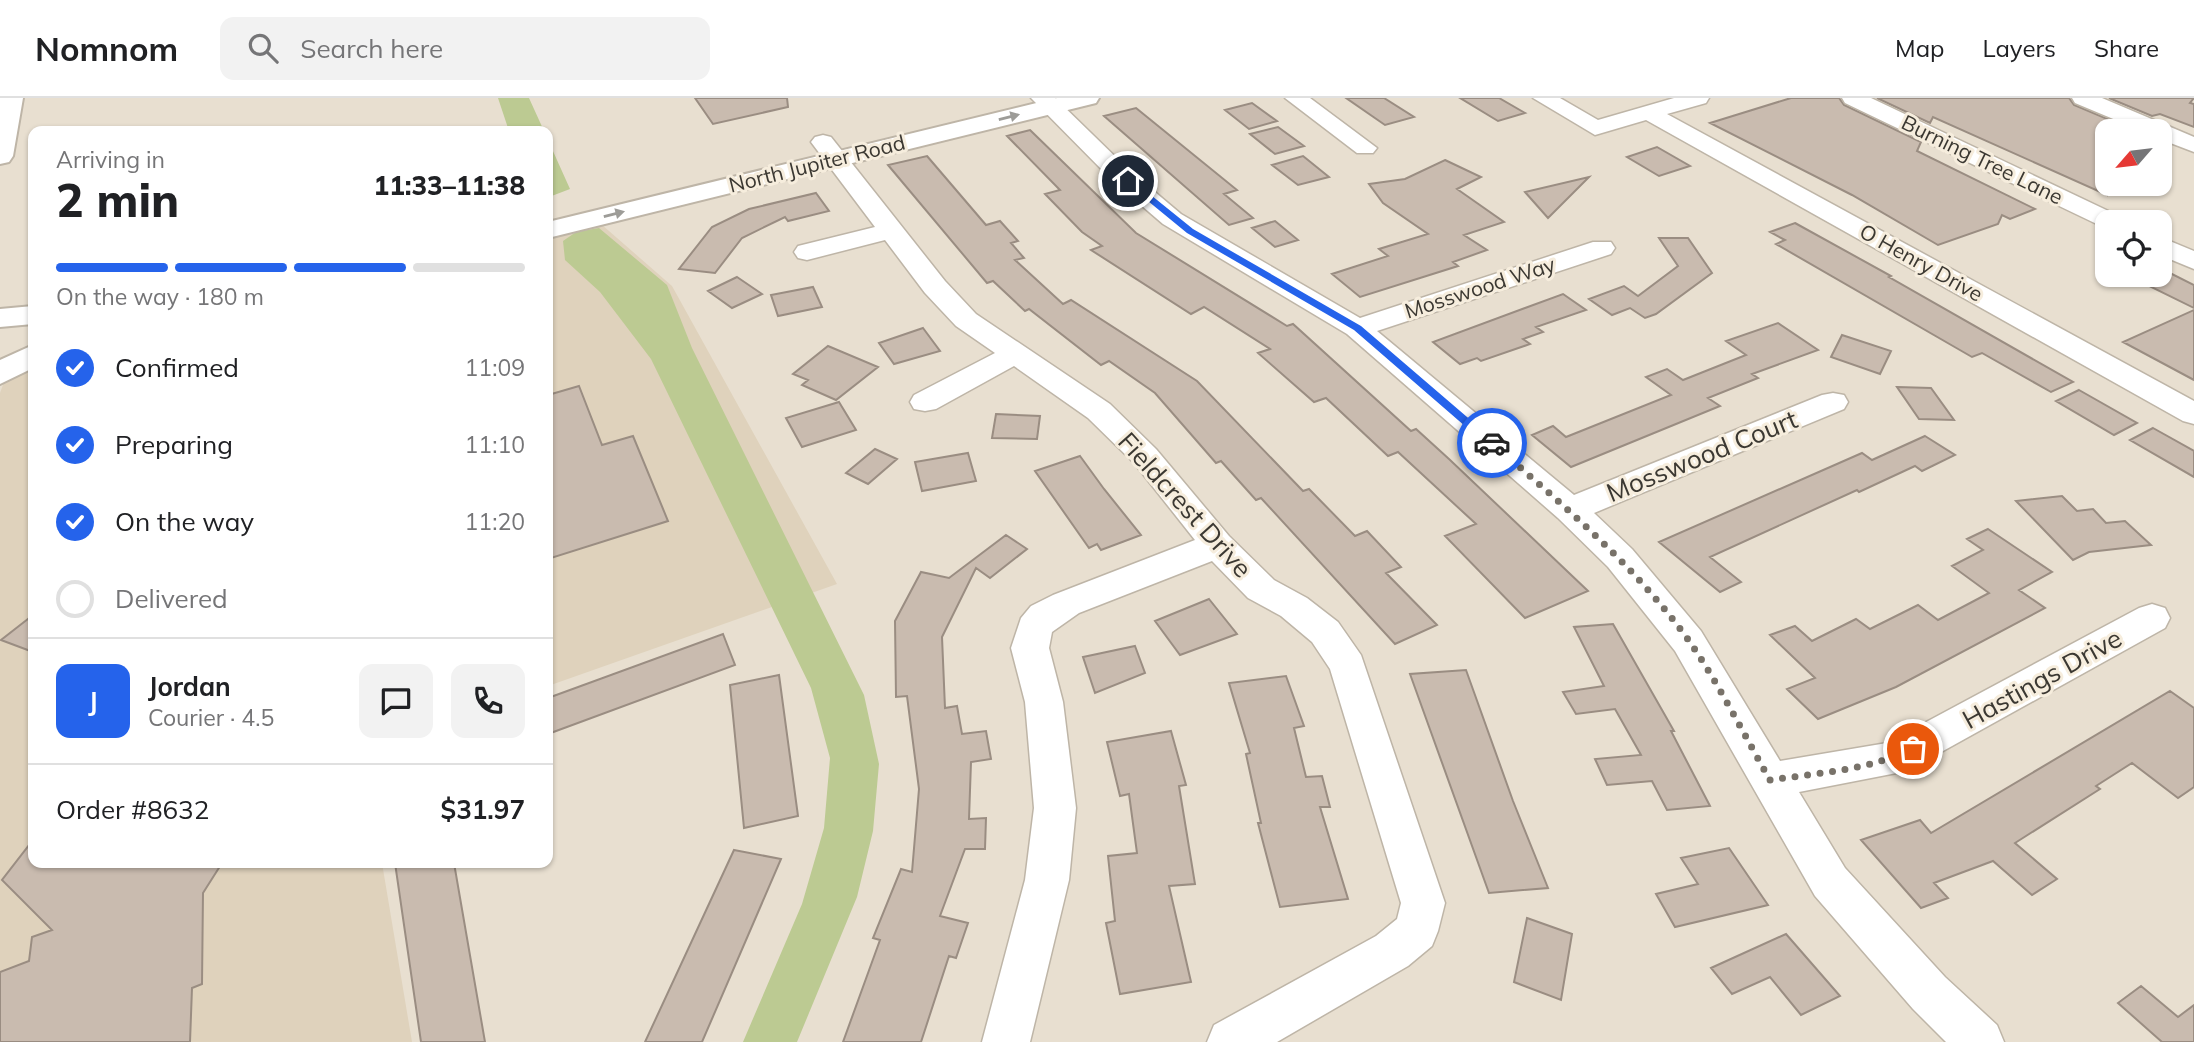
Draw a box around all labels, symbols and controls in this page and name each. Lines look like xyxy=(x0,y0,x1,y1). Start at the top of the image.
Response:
search box xyxy=(220,17,710,80)
text: Nomnom xyxy=(35,28,178,69)
icon: search xyxy=(244,29,282,67)
text: Search here xyxy=(300,32,443,65)
text: Map xyxy=(1895,33,1944,63)
text: Layers xyxy=(1982,33,2056,63)
text: Share xyxy=(2094,33,2159,63)
street label: Burning Tree Lane xyxy=(1897,109,2067,209)
one-way arrow xyxy=(998,111,1020,122)
north arrow xyxy=(2095,119,2172,196)
map controls xyxy=(2095,119,2172,287)
street label: North Jupiter Road xyxy=(726,129,908,198)
text: Arriving in xyxy=(56,145,165,174)
pin xyxy=(1098,151,1158,211)
icon: home xyxy=(1109,162,1147,200)
text: 11:33–11:38 xyxy=(374,169,525,202)
text: 2 min xyxy=(56,171,179,229)
one-way arrow xyxy=(603,208,625,219)
button: locate xyxy=(2095,210,2172,287)
street label: O Henry Drive xyxy=(1855,218,1988,307)
street label: Mosswood Way xyxy=(1401,250,1558,324)
text: On the way · 180 m xyxy=(56,282,264,311)
icon: check xyxy=(56,349,94,387)
text: Confirmed xyxy=(115,351,239,384)
text: 11:09 xyxy=(465,353,525,382)
street label: Mosswood Court xyxy=(1601,402,1802,509)
courier xyxy=(1457,408,1527,478)
icon: car xyxy=(1473,424,1511,462)
street label: Fieldcrest Drive xyxy=(1111,425,1259,584)
icon: check xyxy=(56,426,94,464)
text: Preparing xyxy=(115,428,233,461)
text: 11:10 xyxy=(465,430,525,459)
icon: check xyxy=(56,503,94,541)
text: On the way xyxy=(115,505,254,538)
text: 11:20 xyxy=(465,507,525,536)
text: Delivered xyxy=(115,582,228,615)
street label: Hastings Drive xyxy=(1956,621,2127,736)
button: chat xyxy=(359,664,433,738)
button: phone xyxy=(451,664,525,738)
text: Jordan xyxy=(148,670,231,703)
text: J xyxy=(88,685,98,718)
text: Courier · 4.5 xyxy=(148,703,274,732)
pin xyxy=(1883,719,1943,779)
icon: bag xyxy=(1894,730,1932,768)
text: Order #8632 xyxy=(56,793,209,826)
text: $31.97 xyxy=(441,793,525,826)

